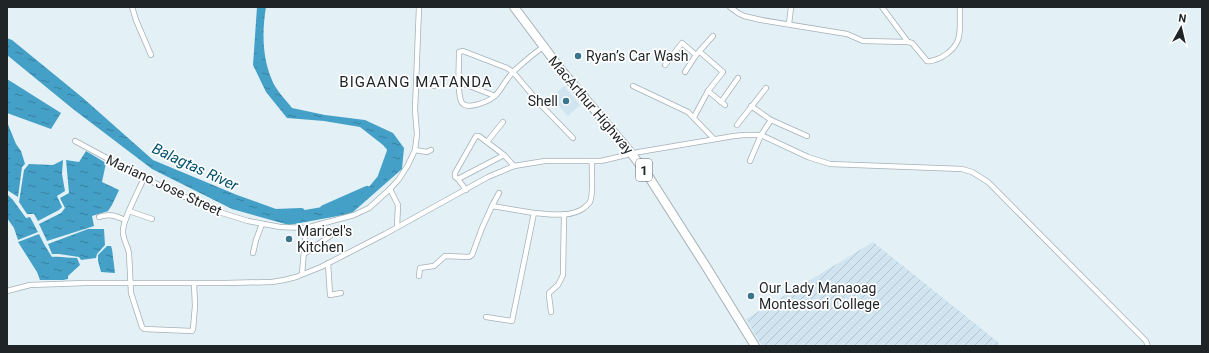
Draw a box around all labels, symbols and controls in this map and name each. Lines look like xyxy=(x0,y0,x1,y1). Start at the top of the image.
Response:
north arrow xyxy=(1161,8,1201,48)
text: N xyxy=(1178,12,1187,26)
place label: Ryan’s Car Wash xyxy=(586,48,688,64)
marker: Ryan’s Car Wash xyxy=(573,51,583,61)
street label: MacArthur Highway xyxy=(545,53,637,158)
district label: BIGAANG MATANDA xyxy=(339,73,493,91)
place label: Shell xyxy=(528,93,558,109)
marker: Shell xyxy=(561,96,571,106)
water label: Balagtas River xyxy=(149,139,242,195)
street label: Mariano Jose Street xyxy=(104,151,225,219)
road number: 1 xyxy=(636,159,652,181)
place label: Maricel's Kitchen xyxy=(297,223,352,255)
marker: Maricel's Kitchen xyxy=(284,234,294,244)
place label: Our Lady Manaoag Montessori College xyxy=(759,280,880,312)
marker: Our Lady Manaoag Montessori College xyxy=(746,291,756,301)

